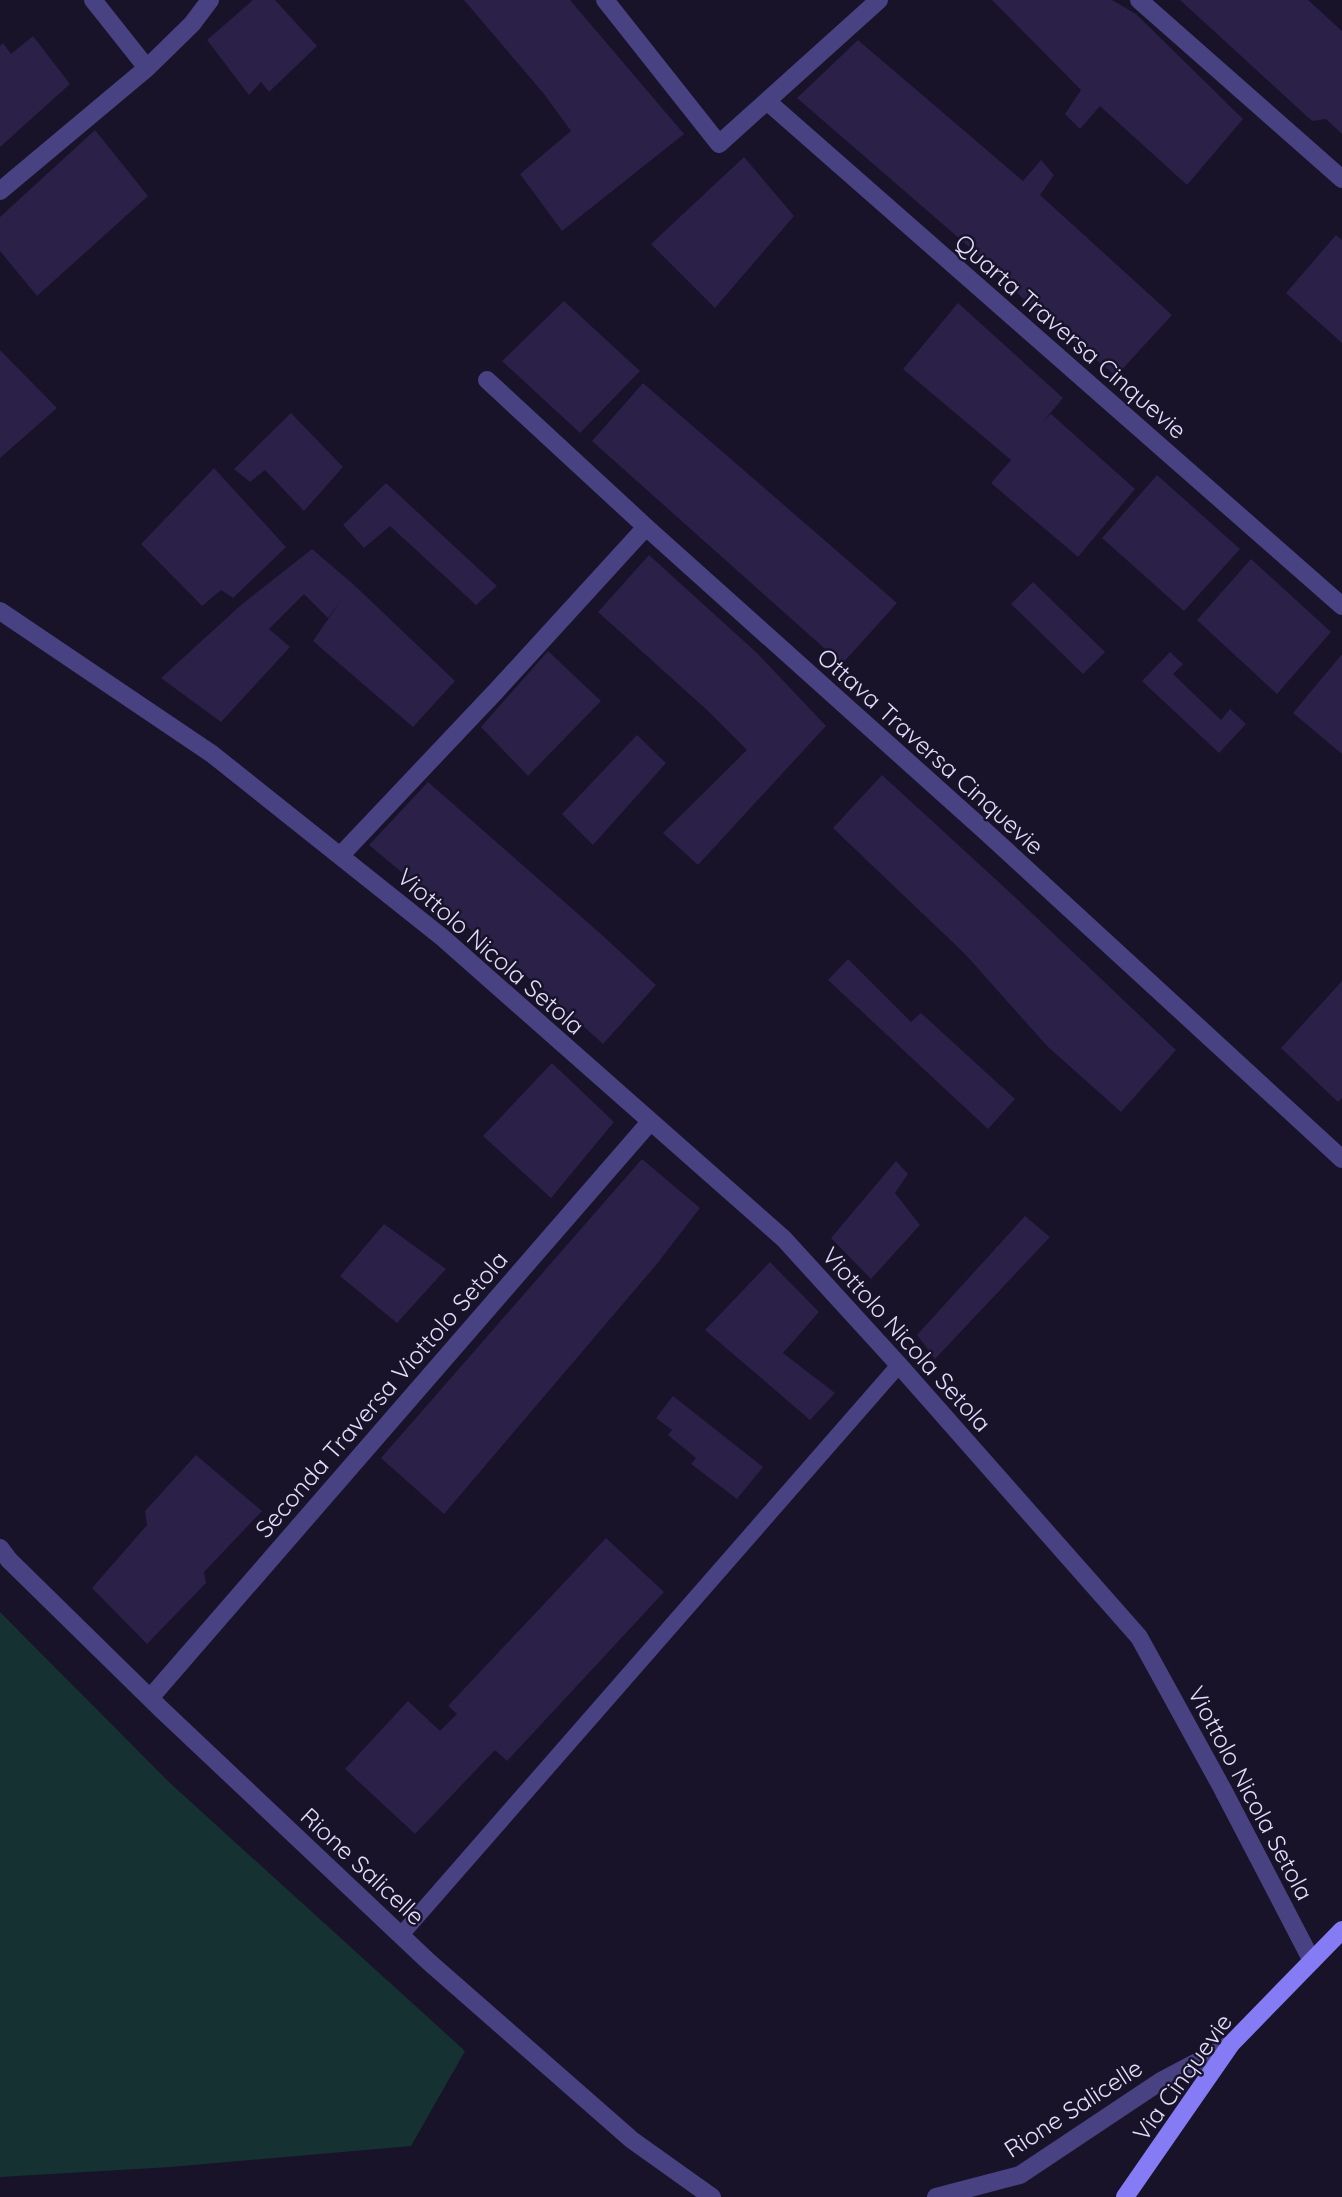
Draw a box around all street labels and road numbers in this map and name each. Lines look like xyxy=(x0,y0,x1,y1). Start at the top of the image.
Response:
street label: Quarta Traversa Cinquevie xyxy=(949,227,1193,445)
street label: Ottava Traversa Cinquevie xyxy=(812,641,1050,861)
street label: Viottolo Nicola Setola xyxy=(391,861,591,1041)
street label: Viottolo Nicola Setola xyxy=(816,1240,998,1438)
street label: Seconda Traversa Viottolo Setola xyxy=(248,1245,514,1543)
street label: Viottolo Nicola Setola xyxy=(1182,1681,1320,1905)
street label: Rione Salicelle xyxy=(295,1801,431,1931)
street label: Via Cinquevie xyxy=(1126,2008,1238,2146)
street label: Rione Salicelle xyxy=(998,2052,1148,2164)

